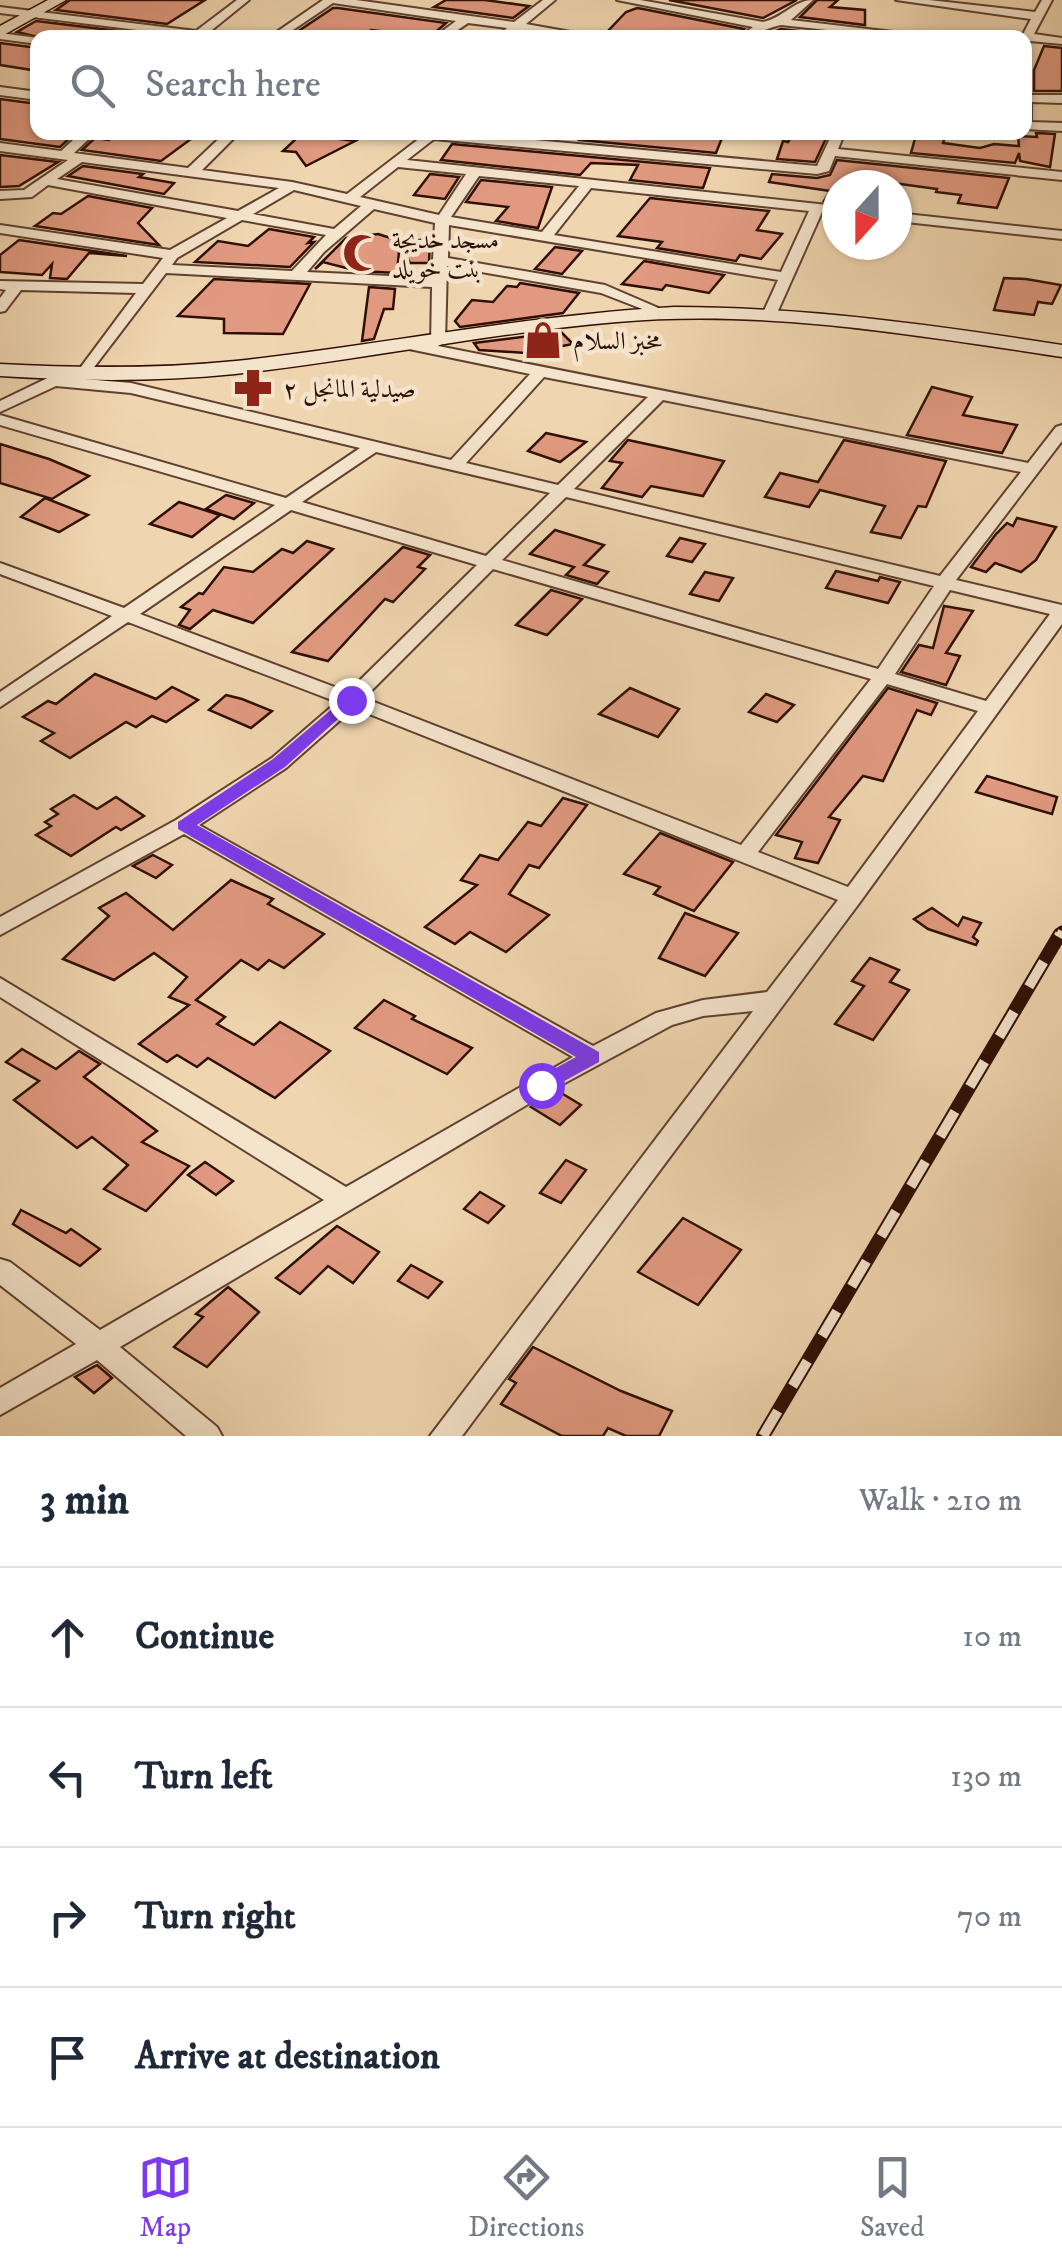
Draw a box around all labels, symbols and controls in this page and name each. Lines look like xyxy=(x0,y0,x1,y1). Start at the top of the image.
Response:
search box xyxy=(30,30,1032,140)
icon: search xyxy=(65,58,120,113)
text: Search here xyxy=(145,61,321,109)
north arrow xyxy=(822,170,912,260)
place label: مسجد خديجة بنت خويلد xyxy=(392,225,499,285)
mosque icon: مسجد خديجة بنت خويلد xyxy=(341,232,383,274)
shop icon: مخبز السلام xyxy=(522,319,564,361)
place label: مخبز السلام xyxy=(573,326,662,362)
pharmacy icon: صيدلية المانجل ٢ xyxy=(232,367,274,409)
place label: صيدلية المانجل ٢ xyxy=(283,374,416,406)
route end xyxy=(329,678,375,724)
route start xyxy=(519,1063,565,1109)
text: 3 min xyxy=(40,1475,129,1527)
text: Walk · 210 m xyxy=(859,1481,1022,1521)
icon: ahead xyxy=(40,1610,95,1665)
text: Continue xyxy=(135,1613,274,1661)
text: 10 m xyxy=(962,1617,1022,1657)
icon: left xyxy=(40,1750,95,1805)
text: Turn left xyxy=(135,1753,273,1801)
text: 130 m xyxy=(950,1757,1022,1797)
icon: right xyxy=(40,1890,95,1945)
text: Turn right xyxy=(135,1893,296,1941)
text: 70 m xyxy=(957,1897,1022,1937)
icon: arrive xyxy=(40,2030,95,2085)
text: Arrive at destination xyxy=(135,2033,440,2081)
tab: Map xyxy=(138,2150,193,2245)
tab: Directions xyxy=(468,2150,584,2245)
tab: Saved xyxy=(860,2150,924,2245)

